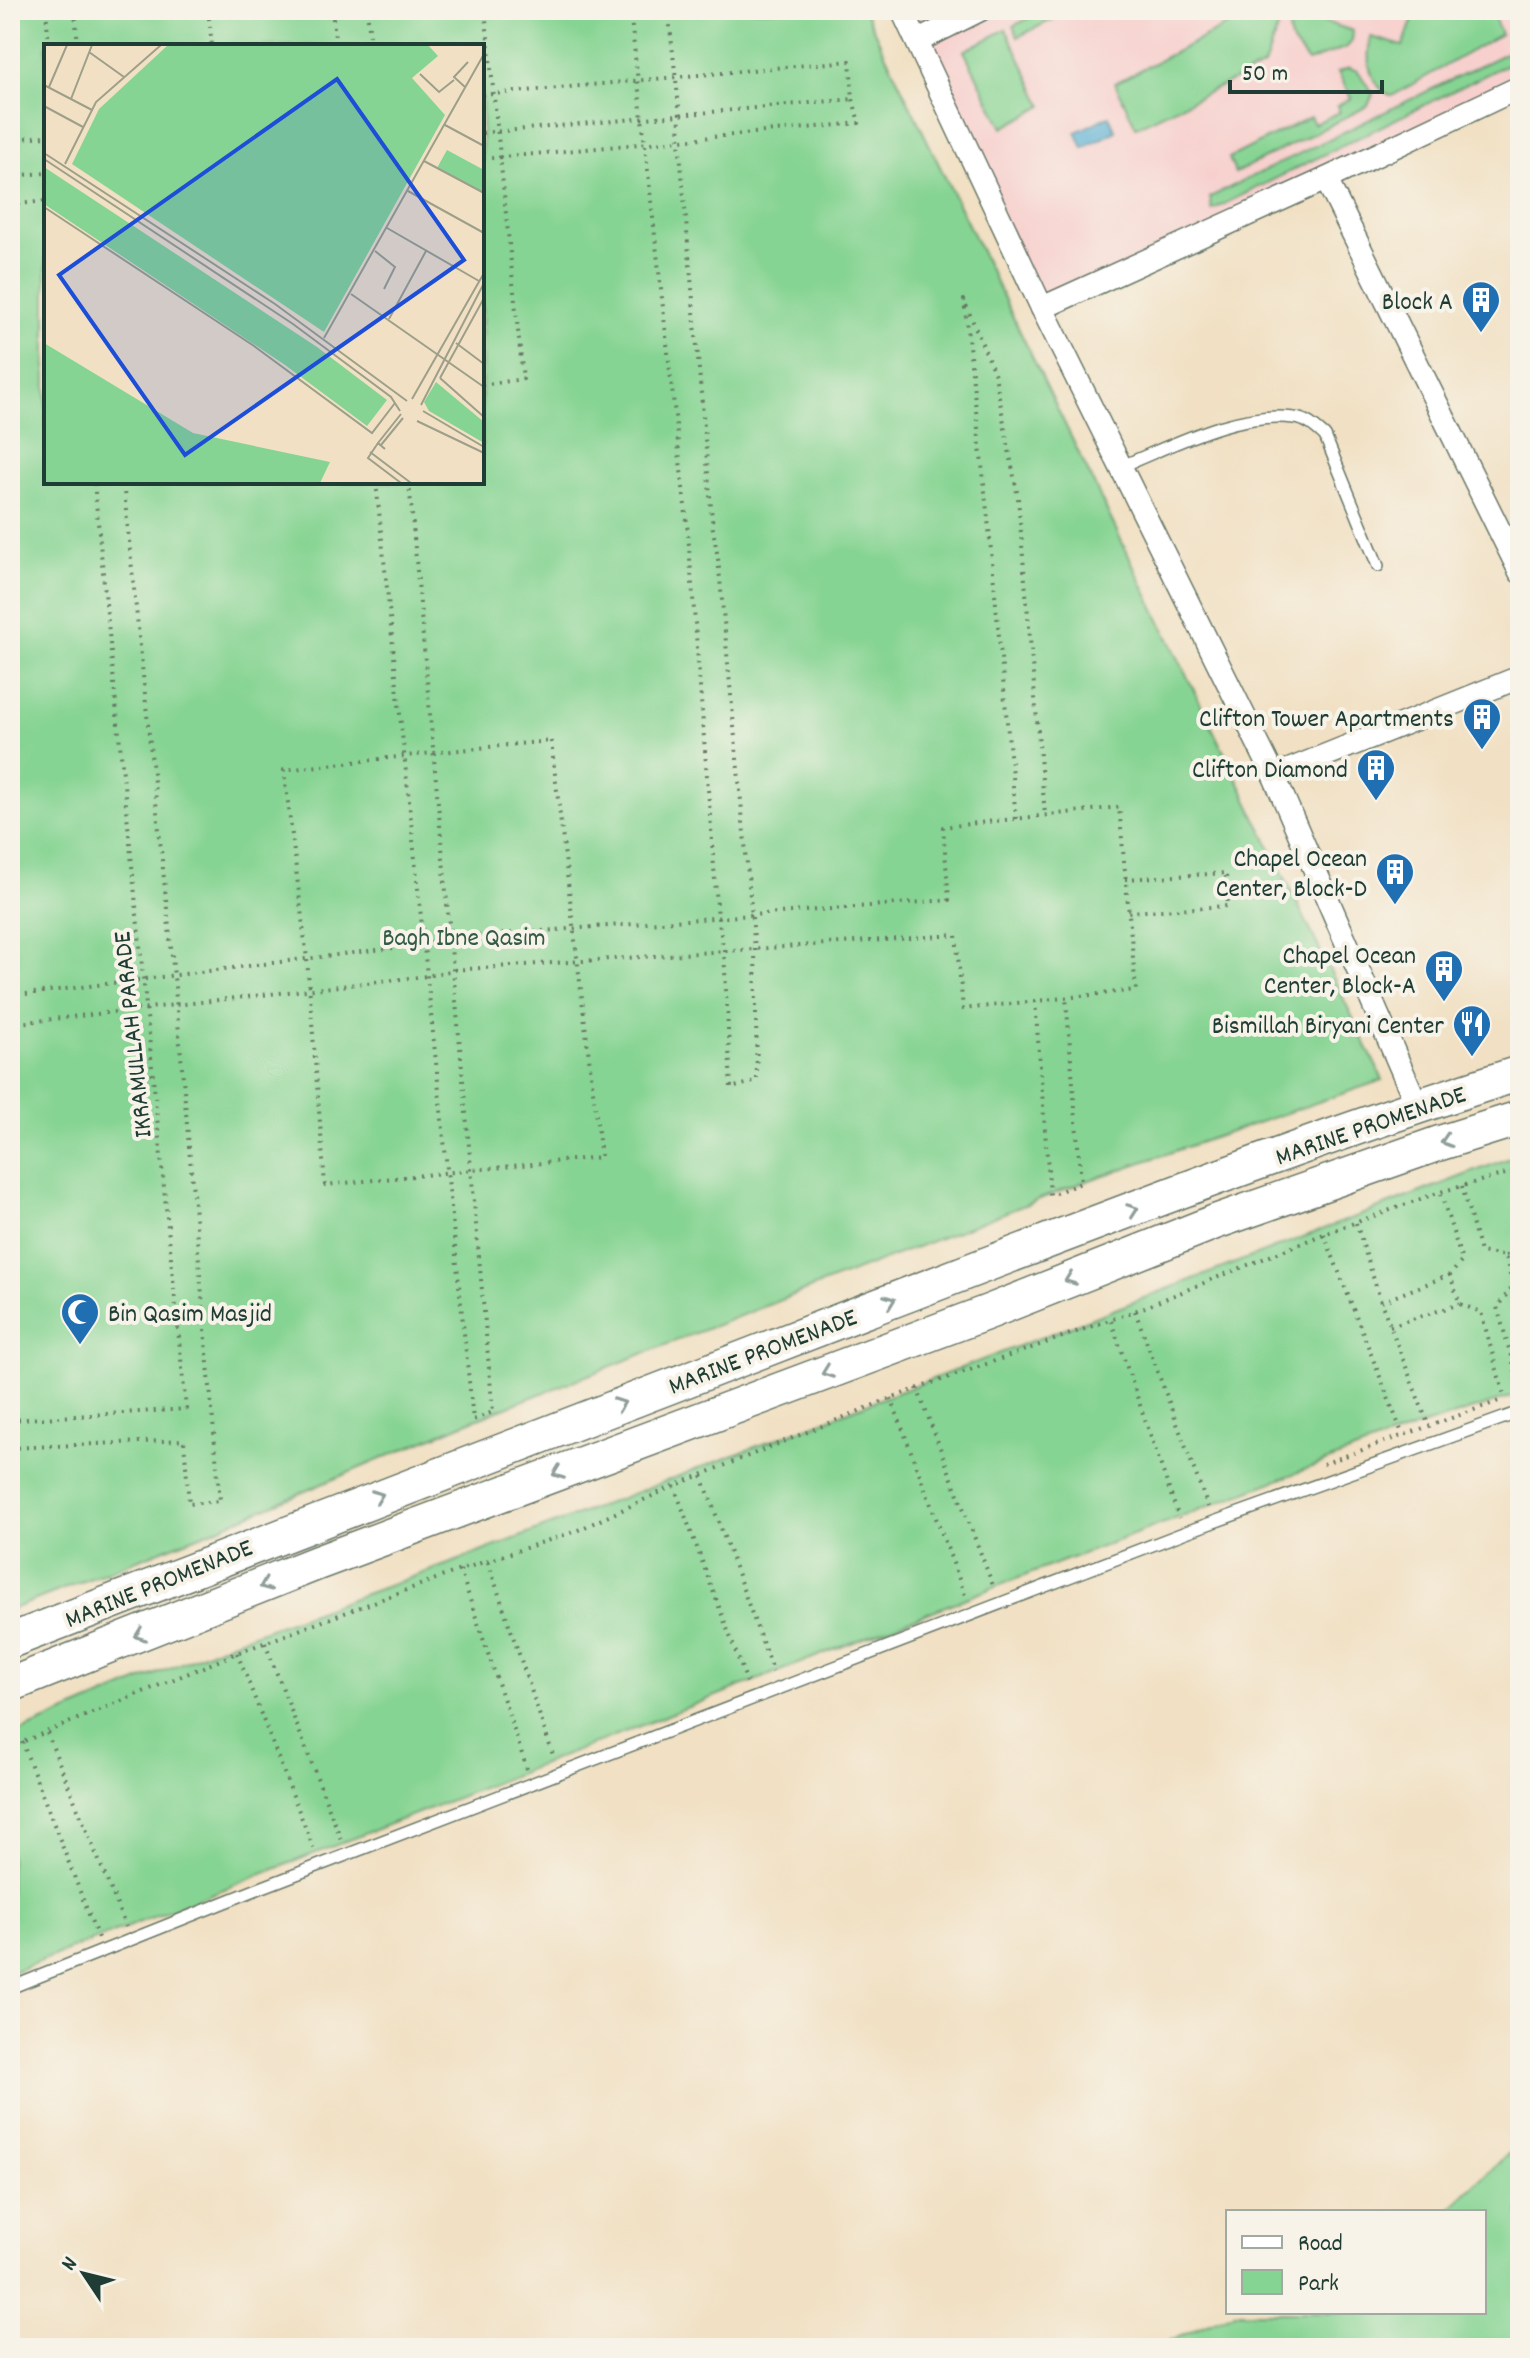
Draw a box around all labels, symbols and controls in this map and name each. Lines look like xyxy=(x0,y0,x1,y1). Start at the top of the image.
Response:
inset map xyxy=(44,44,484,484)
scale bar xyxy=(1230,44,1382,94)
text: 50 m xyxy=(1242,58,1288,92)
building icon: Block A xyxy=(1460,279,1502,334)
place label: Block A xyxy=(1382,285,1453,322)
building icon: Clifton Tower Apartments xyxy=(1461,696,1503,751)
place label: Clifton Tower Apartments xyxy=(1199,702,1454,739)
building icon: Clifton Diamond xyxy=(1355,747,1397,802)
place label: Clifton Diamond xyxy=(1192,753,1348,790)
place label: Chapel Ocean Center, Block-D xyxy=(1216,842,1367,909)
building icon: Chapel Ocean Center, Block-D xyxy=(1374,851,1416,906)
park label: Bagh Ibne Qasim xyxy=(382,921,546,958)
street label: IKRAMULLAH PARADE xyxy=(105,929,164,1140)
place label: Chapel Ocean Center, Block-A xyxy=(1264,939,1416,1006)
building icon: Chapel Ocean Center, Block-A xyxy=(1423,948,1465,1003)
restaurant icon: Bismillah Biryani Center xyxy=(1451,1003,1493,1058)
place label: Bismillah Biryani Center xyxy=(1212,1009,1444,1046)
street label: MARINE PROMENADE xyxy=(1271,1077,1472,1177)
one-way arrow xyxy=(1439,1132,1453,1148)
one-way arrow xyxy=(1125,1203,1139,1220)
one-way arrow xyxy=(1064,1269,1078,1286)
mosque icon: Bin Qasim Masjid xyxy=(59,1291,101,1346)
one-way arrow xyxy=(882,1294,896,1311)
place label: Bin Qasim Masjid xyxy=(108,1297,272,1334)
street label: MARINE PROMENADE xyxy=(664,1300,863,1406)
one-way arrow xyxy=(821,1362,835,1379)
one-way arrow xyxy=(613,1397,627,1414)
one-way arrow xyxy=(552,1463,566,1480)
one-way arrow xyxy=(370,1489,384,1506)
street label: MARINE PROMENADE xyxy=(60,1531,259,1640)
one-way arrow xyxy=(258,1575,272,1592)
one-way arrow xyxy=(134,1625,148,1642)
legend xyxy=(1226,2210,1486,2314)
text: Road xyxy=(1298,2228,1343,2262)
north arrow xyxy=(44,2234,124,2314)
text: N xyxy=(55,2251,86,2278)
text: Park xyxy=(1298,2268,1339,2302)

